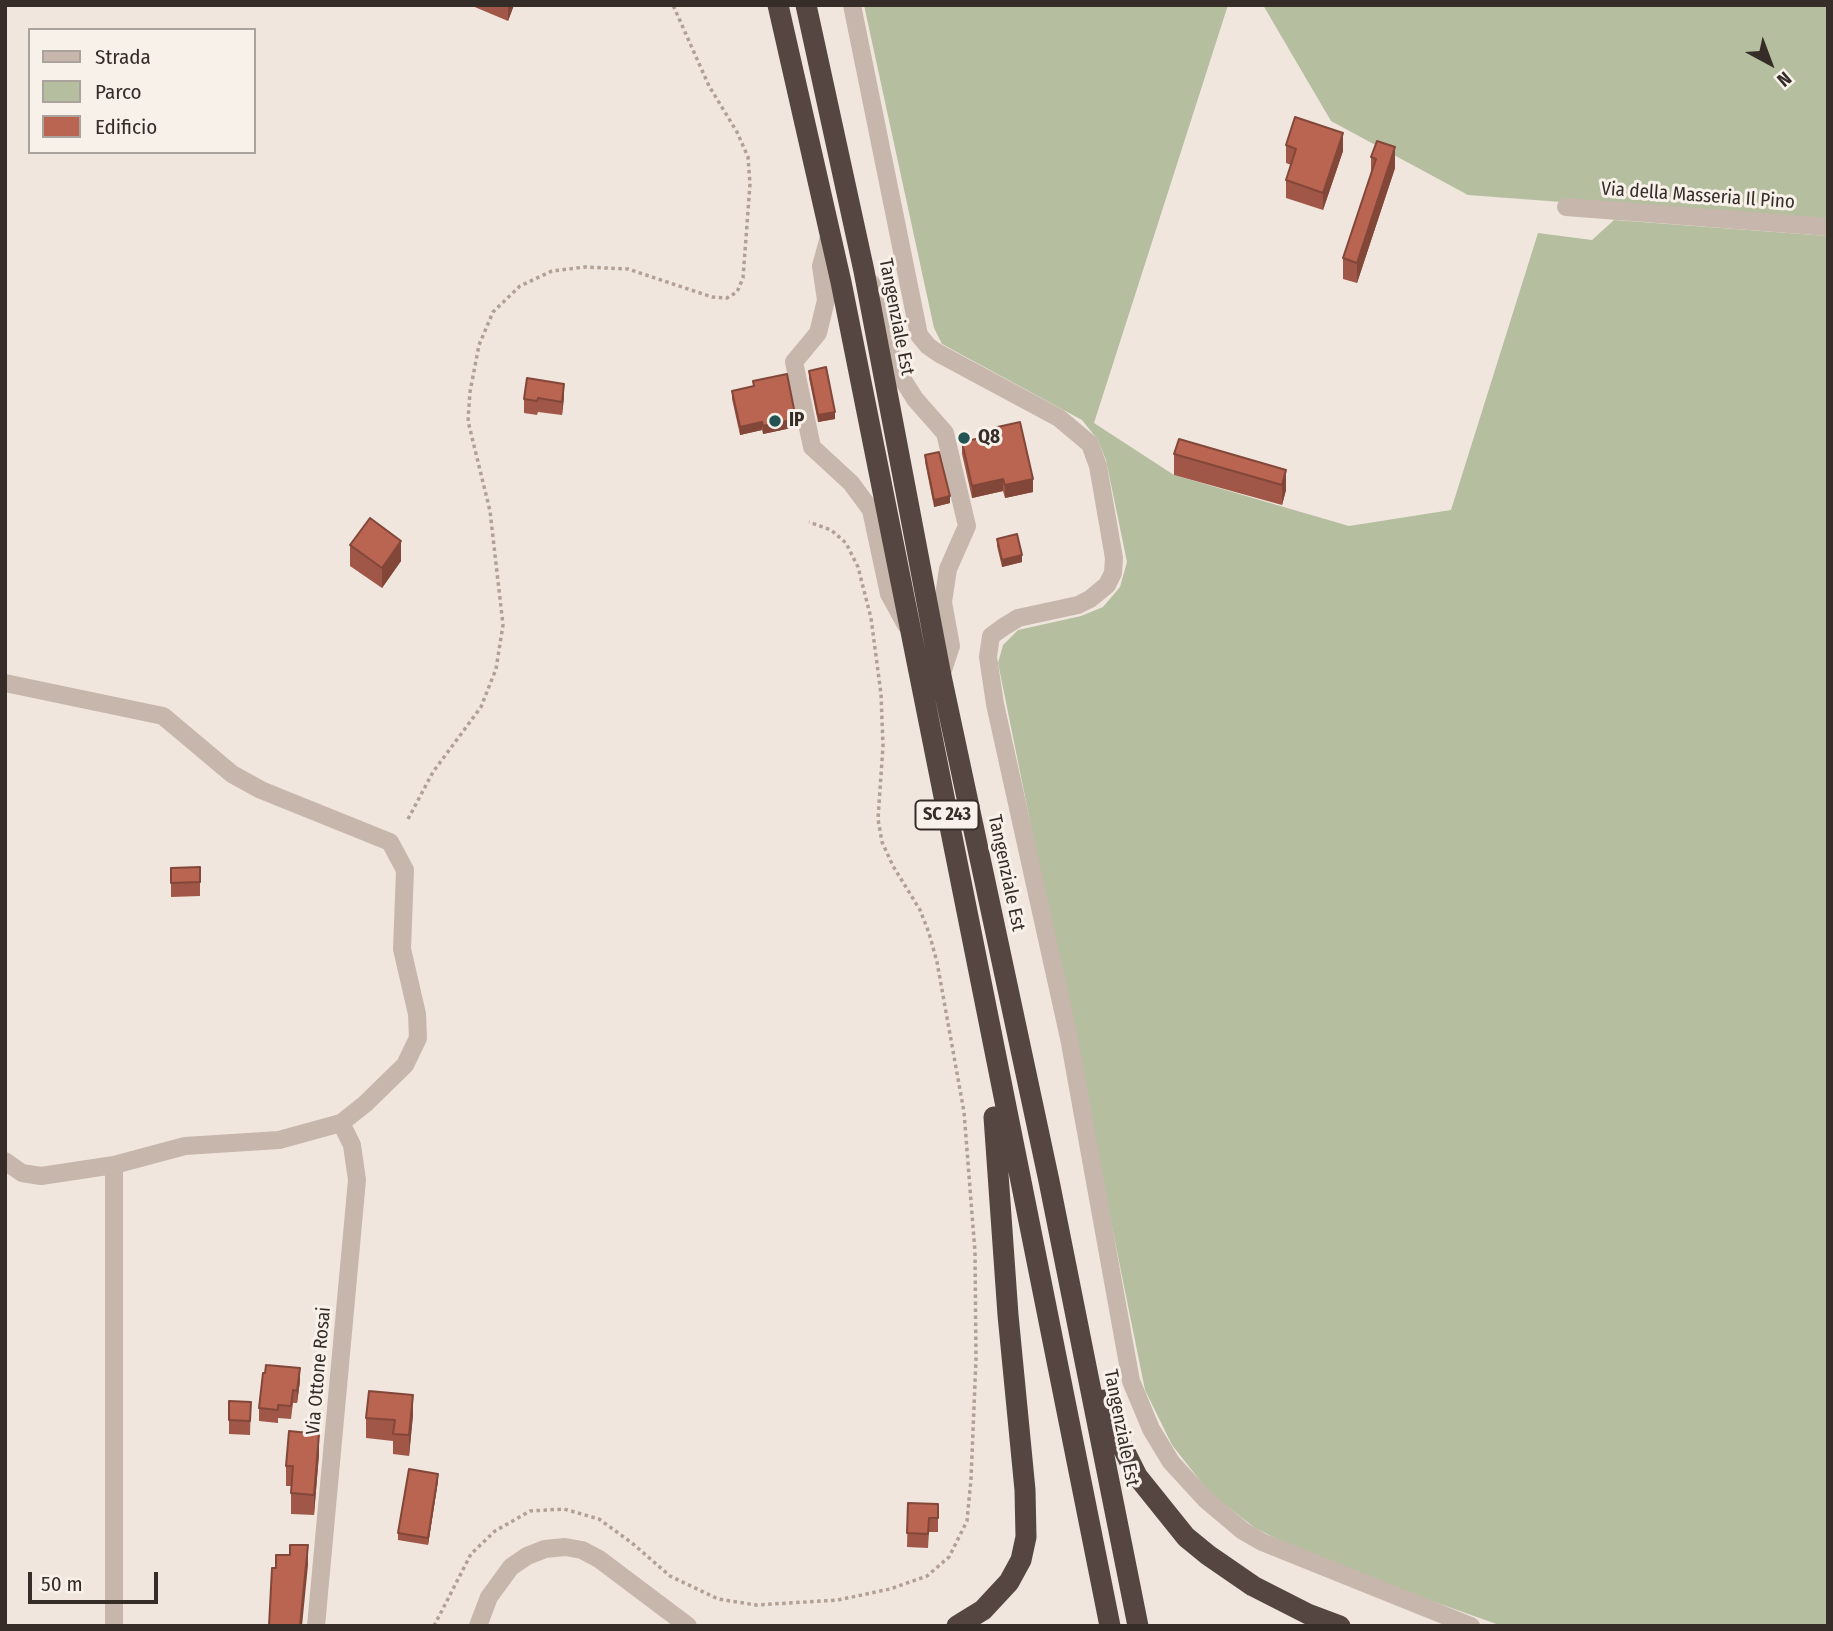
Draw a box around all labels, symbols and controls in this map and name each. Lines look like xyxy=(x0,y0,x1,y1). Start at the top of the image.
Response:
legend xyxy=(28,28,256,154)
north arrow xyxy=(1735,28,1805,98)
text: Strada xyxy=(95,44,151,70)
text: N xyxy=(1772,67,1796,92)
text: Parco xyxy=(95,79,142,105)
text: Edificio xyxy=(95,114,157,140)
street label: Via della Masseria Il Pino xyxy=(1600,178,1796,214)
street label: Tangenziale Est xyxy=(874,257,918,377)
place label: IP xyxy=(789,410,804,432)
marker: IP xyxy=(767,413,783,429)
place label: Q8 xyxy=(978,427,1000,449)
marker: Q8 xyxy=(956,430,972,446)
road number: SC 243 xyxy=(916,800,978,830)
street label: Tangenziale Est xyxy=(983,813,1029,933)
street label: Via Ottone Rosai xyxy=(302,1306,336,1436)
street label: Tangenziale Est xyxy=(1099,1368,1143,1488)
scale bar xyxy=(32,1558,161,1602)
text: 50 m xyxy=(41,1571,83,1597)

